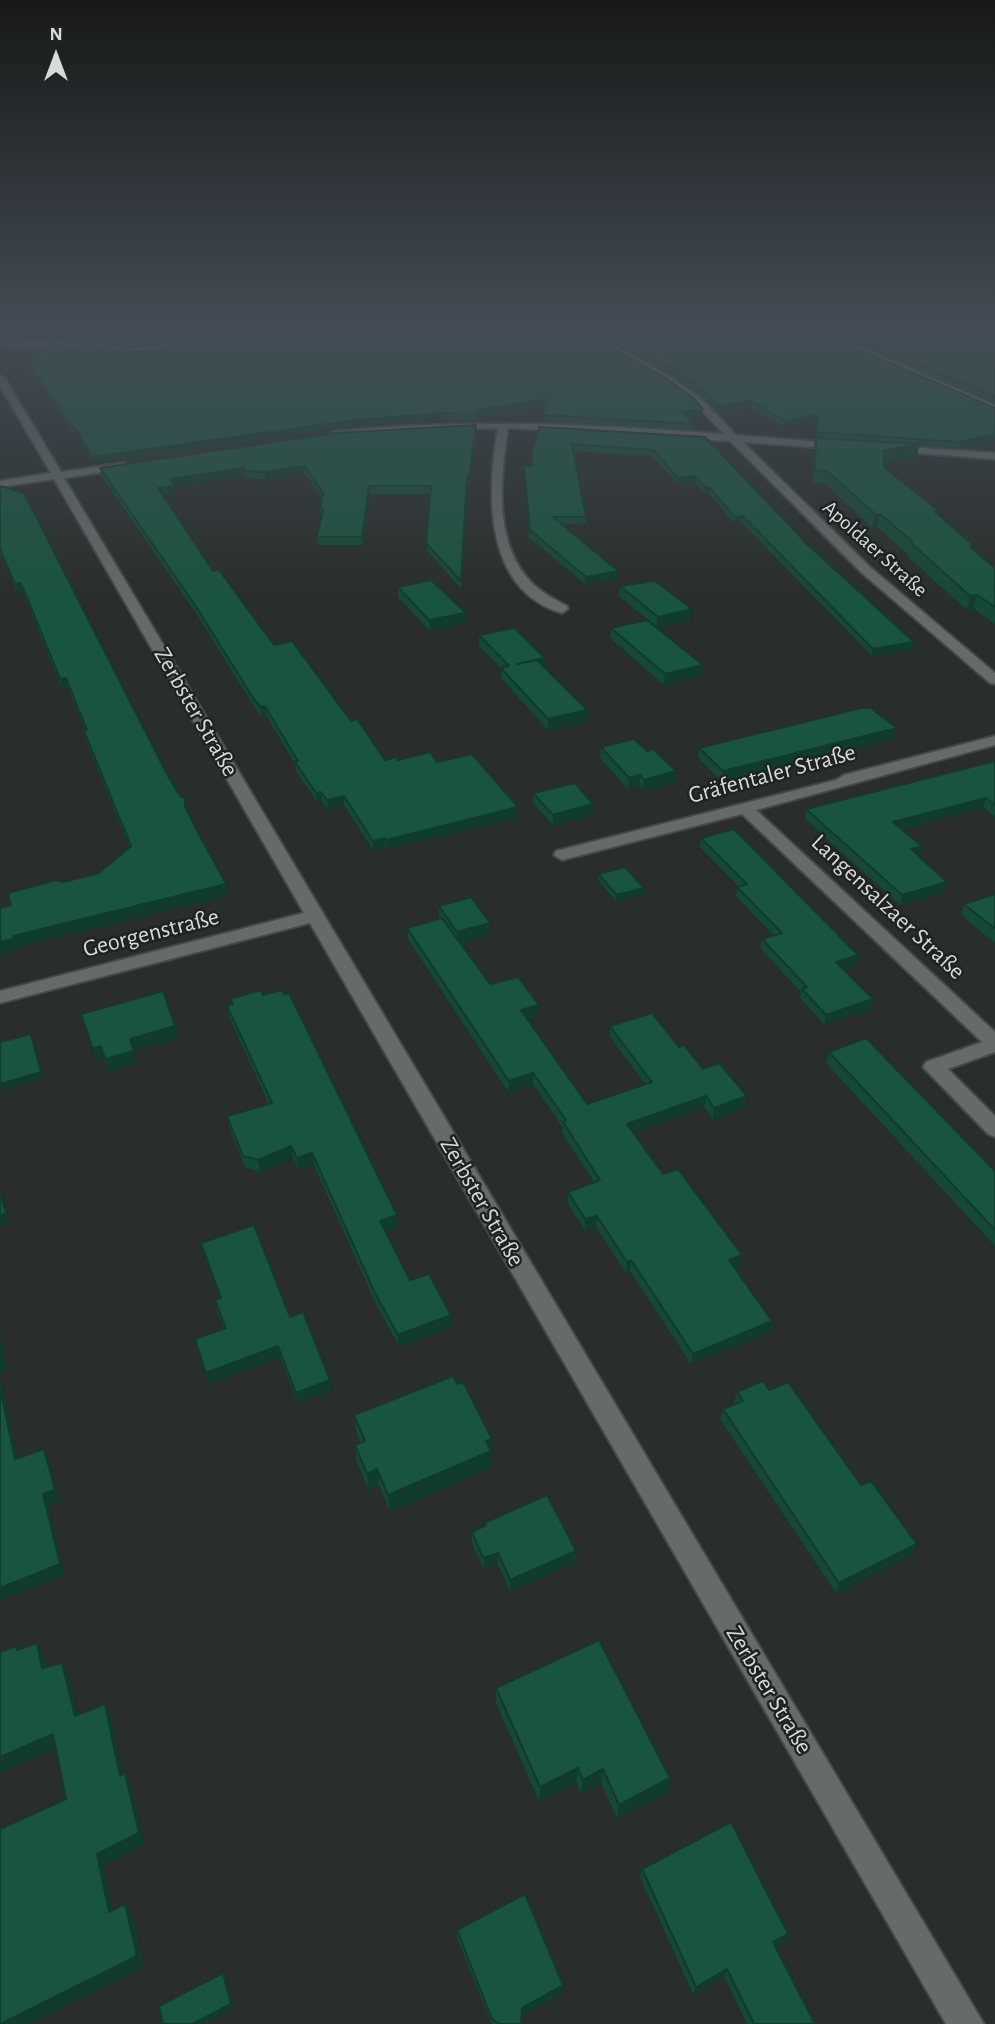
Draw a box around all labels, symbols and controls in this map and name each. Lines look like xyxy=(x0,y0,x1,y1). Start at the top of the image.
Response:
north arrow xyxy=(21,21,91,91)
text: N xyxy=(49,25,63,44)
street label: Apoldaer Straße xyxy=(817,495,933,603)
street label: Zerbster Straße xyxy=(147,642,245,782)
street label: Gräfentaler Straße xyxy=(685,738,859,810)
street label: Langensalzaer Straße xyxy=(805,828,971,986)
street label: Georgenstraße xyxy=(80,902,222,964)
street label: Zerbster Straße xyxy=(433,1132,531,1272)
street label: Zerbster Straße xyxy=(720,1621,818,1759)

